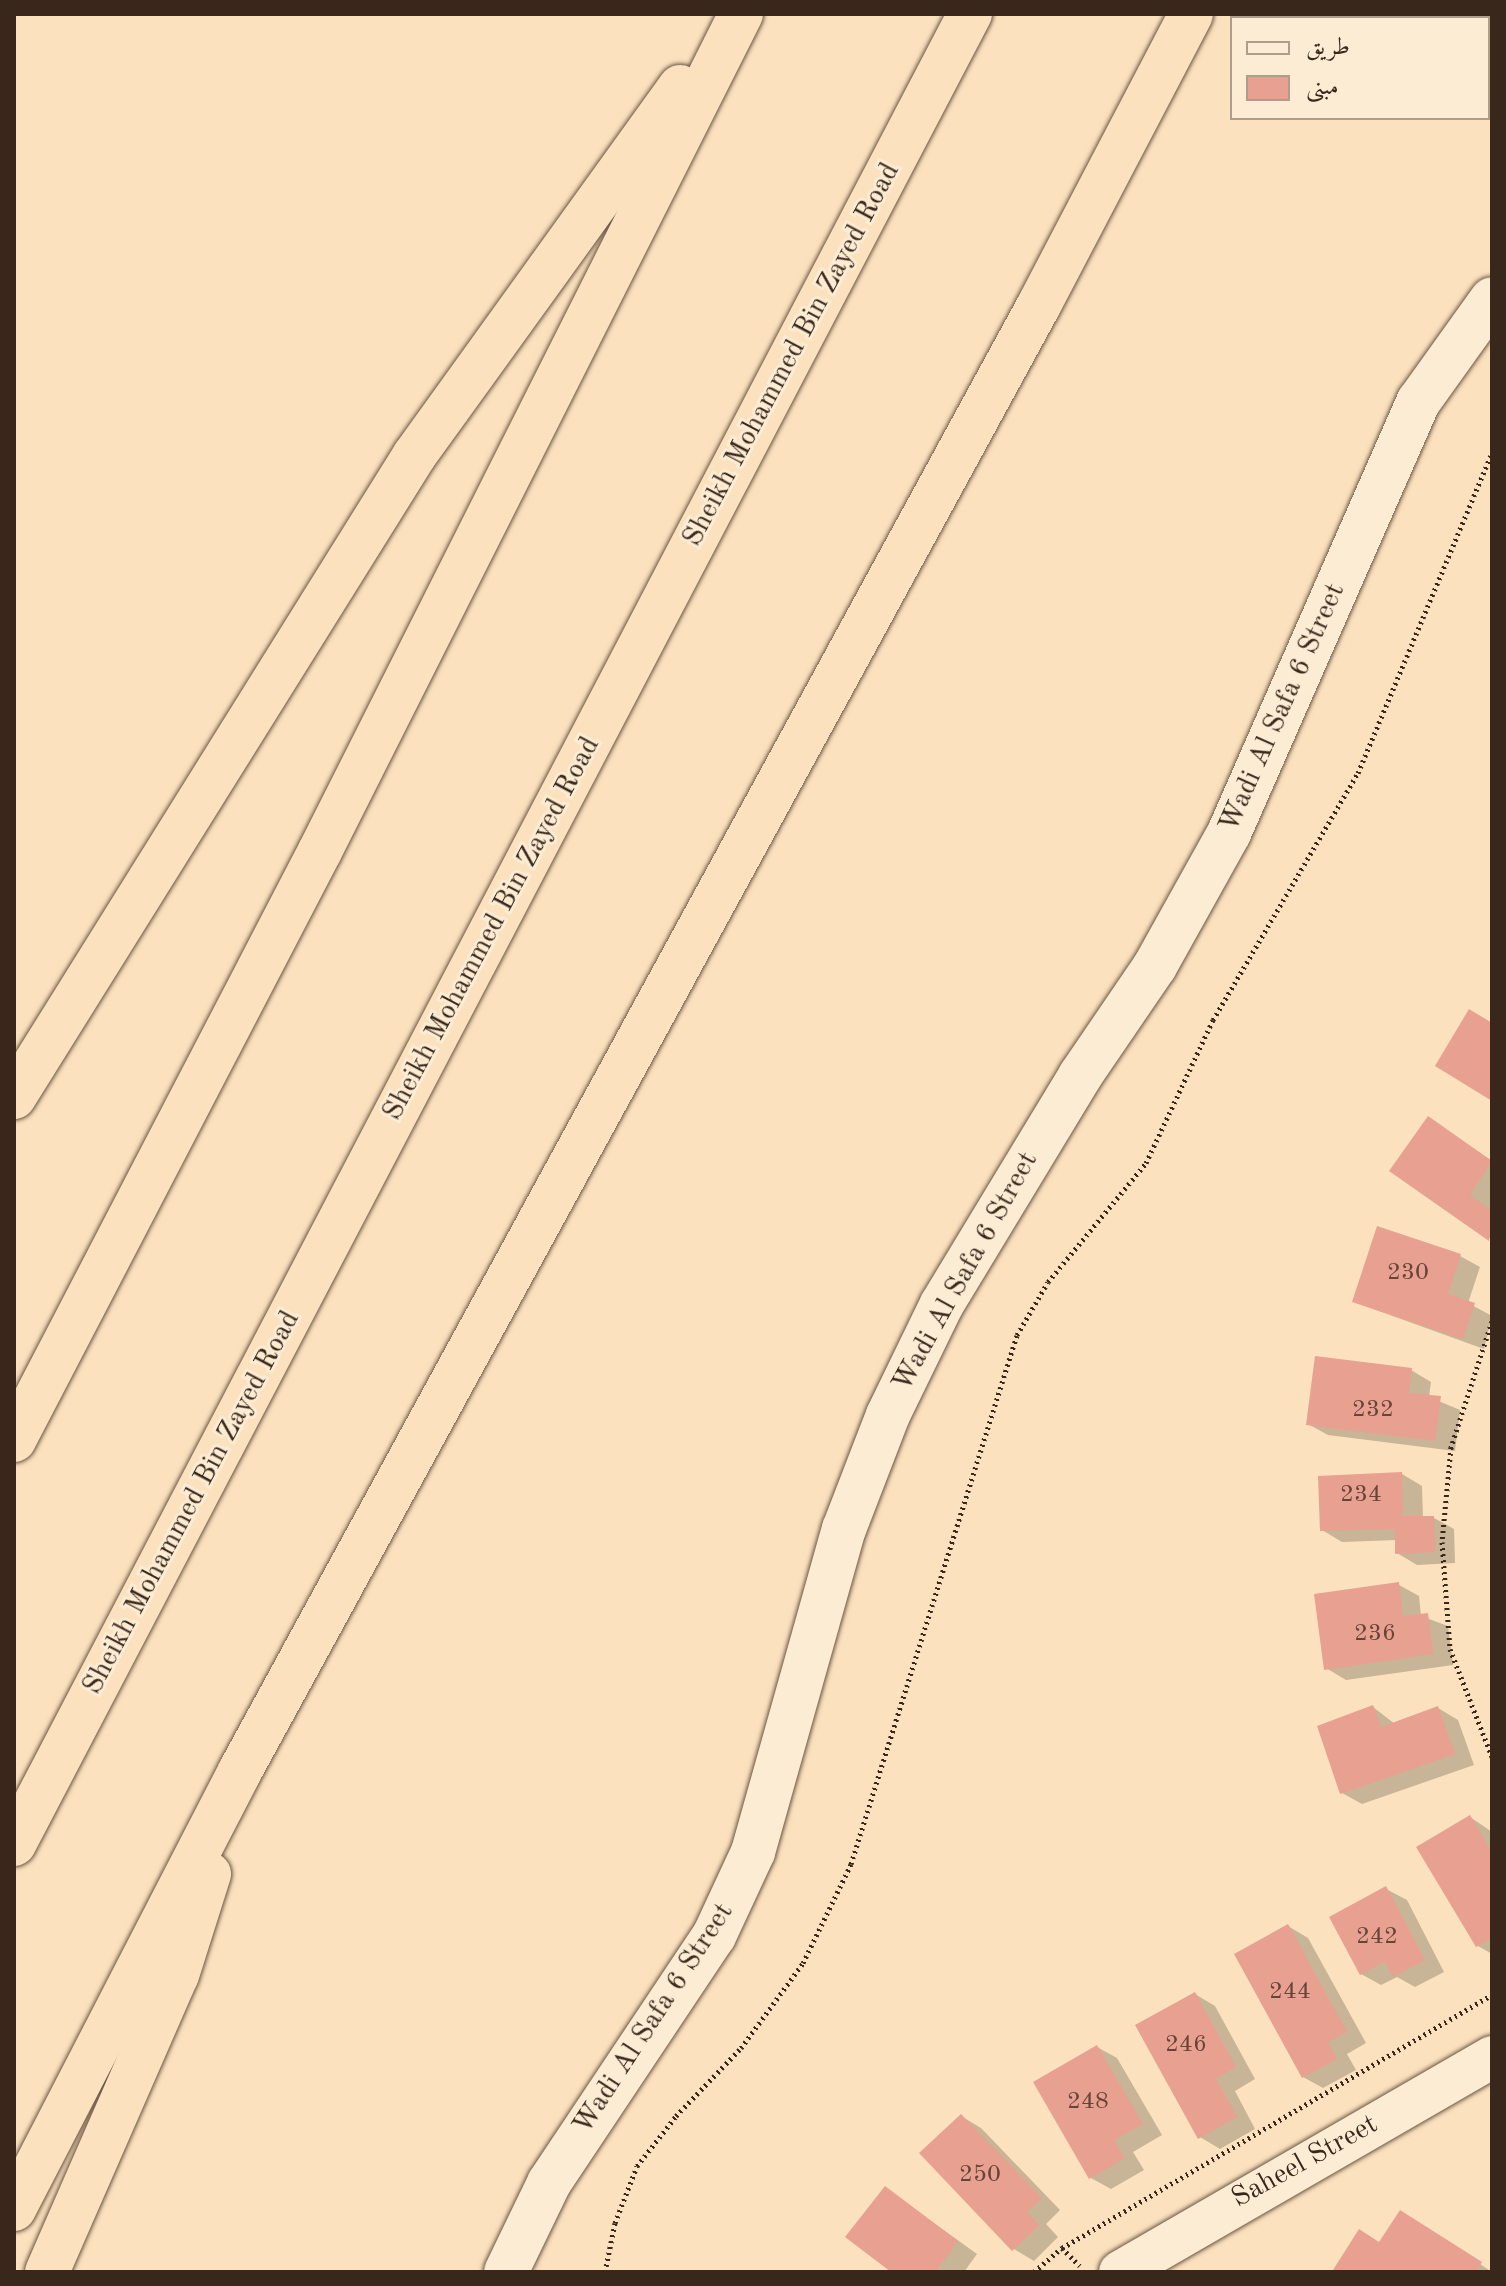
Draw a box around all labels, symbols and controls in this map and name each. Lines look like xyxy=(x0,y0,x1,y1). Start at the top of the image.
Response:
legend xyxy=(1230,16,1490,120)
text: طريق xyxy=(1306,36,1350,60)
text: مبنى xyxy=(1306,76,1339,100)
street label: Sheikh Mohammed Bin Zayed Road xyxy=(676,157,908,553)
street label: Wadi Al Safa 6 Street xyxy=(1213,578,1353,838)
street label: Sheikh Mohammed Bin Zayed Road xyxy=(376,731,608,1127)
street label: Wadi Al Safa 6 Street xyxy=(886,1146,1046,1398)
house number: 230 xyxy=(1387,1260,1429,1288)
street label: Sheikh Mohammed Bin Zayed Road xyxy=(76,1305,308,1701)
house number: 232 xyxy=(1352,1397,1394,1425)
house number: 234 xyxy=(1340,1482,1382,1510)
house number: 236 xyxy=(1354,1621,1396,1649)
street label: Wadi Al Safa 6 Street xyxy=(567,1897,741,2141)
house number: 242 xyxy=(1356,1924,1398,1952)
house number: 244 xyxy=(1269,1979,1311,2007)
house number: 246 xyxy=(1165,2032,1207,2060)
house number: 248 xyxy=(1067,2089,1109,2117)
street label: Saheel Street xyxy=(1226,2108,1384,2216)
house number: 250 xyxy=(959,2162,1001,2190)

